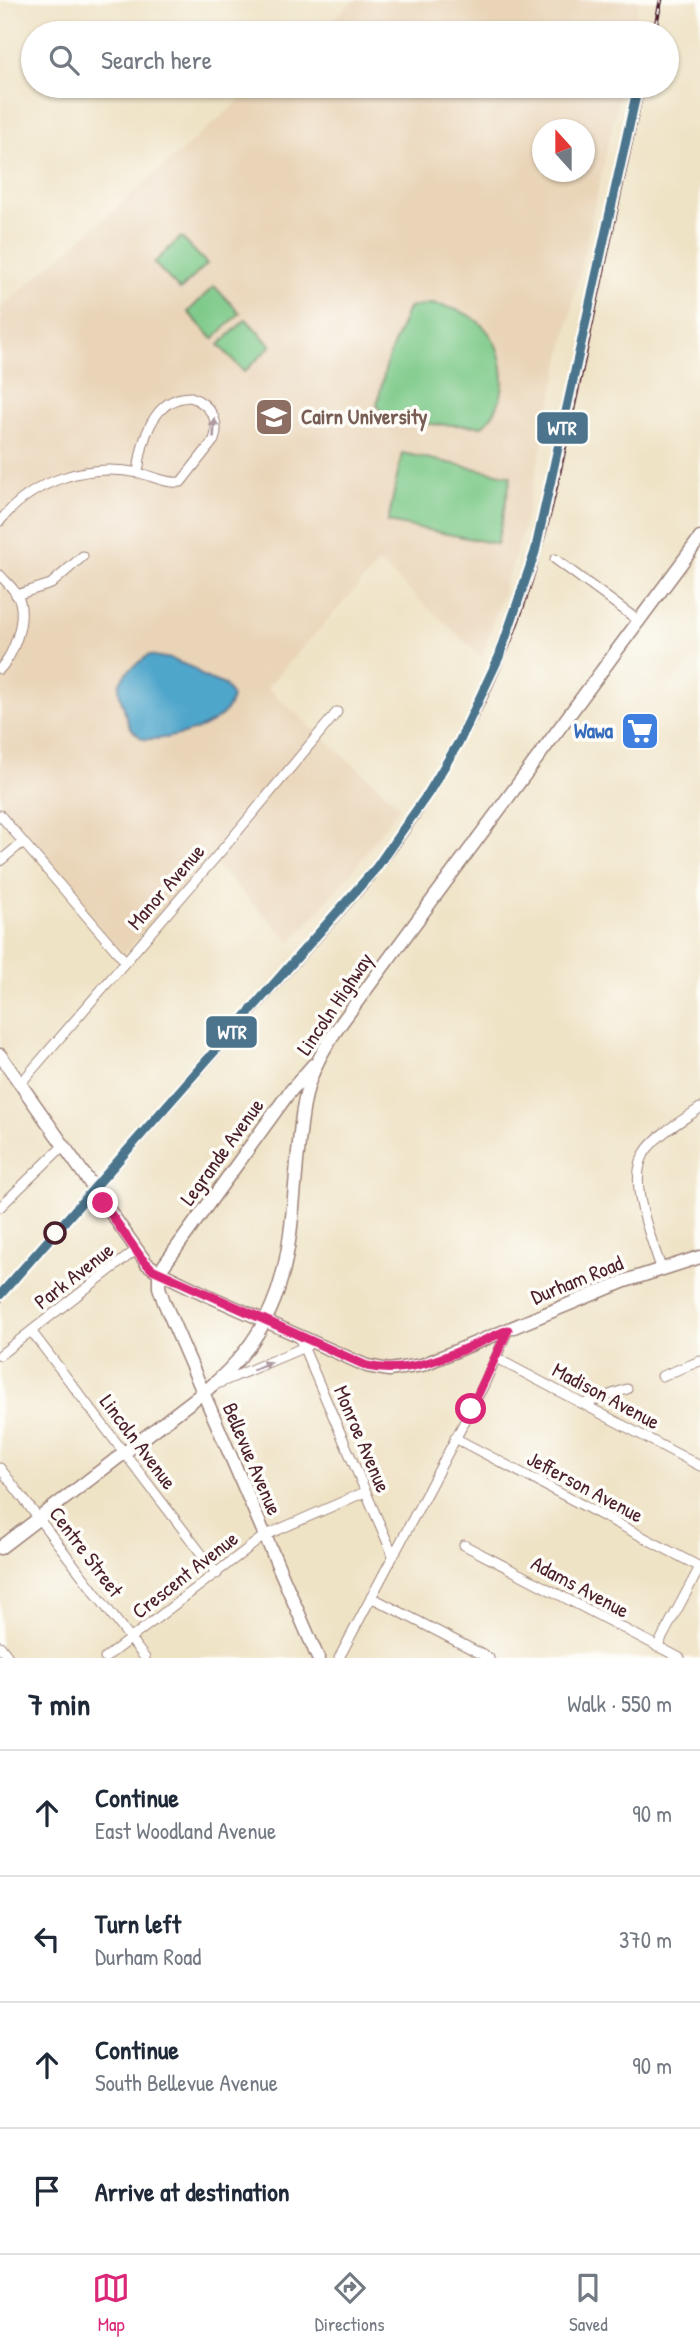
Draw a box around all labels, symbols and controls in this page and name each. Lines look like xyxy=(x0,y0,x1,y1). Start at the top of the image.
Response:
search box xyxy=(21,21,679,98)
icon: search xyxy=(45,41,83,79)
text: Search here xyxy=(101,42,212,77)
north arrow xyxy=(532,119,595,182)
school or university icon: Cairn University xyxy=(253,396,295,438)
place label: Cairn University xyxy=(301,402,427,432)
line badge: WTR xyxy=(536,411,589,445)
text: WTR xyxy=(547,415,577,441)
one-way arrow xyxy=(208,417,220,439)
supermarket icon: Wawa xyxy=(619,710,661,752)
place label: Wawa xyxy=(574,716,614,745)
street label: Manor Avenue xyxy=(120,838,211,936)
street label: Lincoln Highway xyxy=(290,947,380,1061)
line badge: WTR xyxy=(205,1015,258,1049)
text: WTR xyxy=(217,1019,247,1045)
street label: Legrande Avenue xyxy=(173,1092,270,1211)
route end xyxy=(87,1187,118,1218)
unlabelled marker xyxy=(44,1222,66,1244)
street label: Park Avenue xyxy=(28,1235,119,1316)
street label: Durham Road xyxy=(526,1248,627,1311)
street label: Madison Avenue xyxy=(547,1355,665,1436)
one-way arrow xyxy=(251,1360,272,1371)
street label: Monroe Avenue xyxy=(327,1381,398,1497)
street label: Lincoln Avenue xyxy=(93,1388,184,1495)
route start xyxy=(455,1393,486,1424)
street label: Bellevue Avenue xyxy=(216,1398,289,1520)
street label: Jefferson Avenue xyxy=(522,1444,648,1529)
street label: Centre Street xyxy=(43,1500,131,1604)
street label: Crescent Avenue xyxy=(126,1524,244,1625)
street label: Adams Avenue xyxy=(526,1549,634,1625)
text: 7 min xyxy=(28,1684,90,1724)
text: Walk · 550 m xyxy=(567,1688,672,1719)
text: Continue xyxy=(95,1780,179,1815)
icon: ahead xyxy=(28,1794,66,1832)
text: 90 m xyxy=(632,1798,672,1829)
text: East Woodland Avenue xyxy=(95,1815,276,1846)
text: Turn left xyxy=(95,1906,181,1941)
icon: left xyxy=(28,1920,66,1958)
text: 370 m xyxy=(619,1924,672,1955)
text: Durham Road xyxy=(95,1941,201,1972)
text: Continue xyxy=(95,2032,179,2067)
icon: ahead xyxy=(28,2046,66,2084)
text: 90 m xyxy=(632,2050,672,2081)
text: South Bellevue Avenue xyxy=(95,2067,278,2098)
icon: arrive xyxy=(28,2172,66,2210)
text: Arrive at destination xyxy=(95,2174,290,2209)
tab: Map xyxy=(92,2269,130,2337)
tab: Directions xyxy=(315,2269,385,2337)
tab: Saved xyxy=(569,2269,608,2337)

